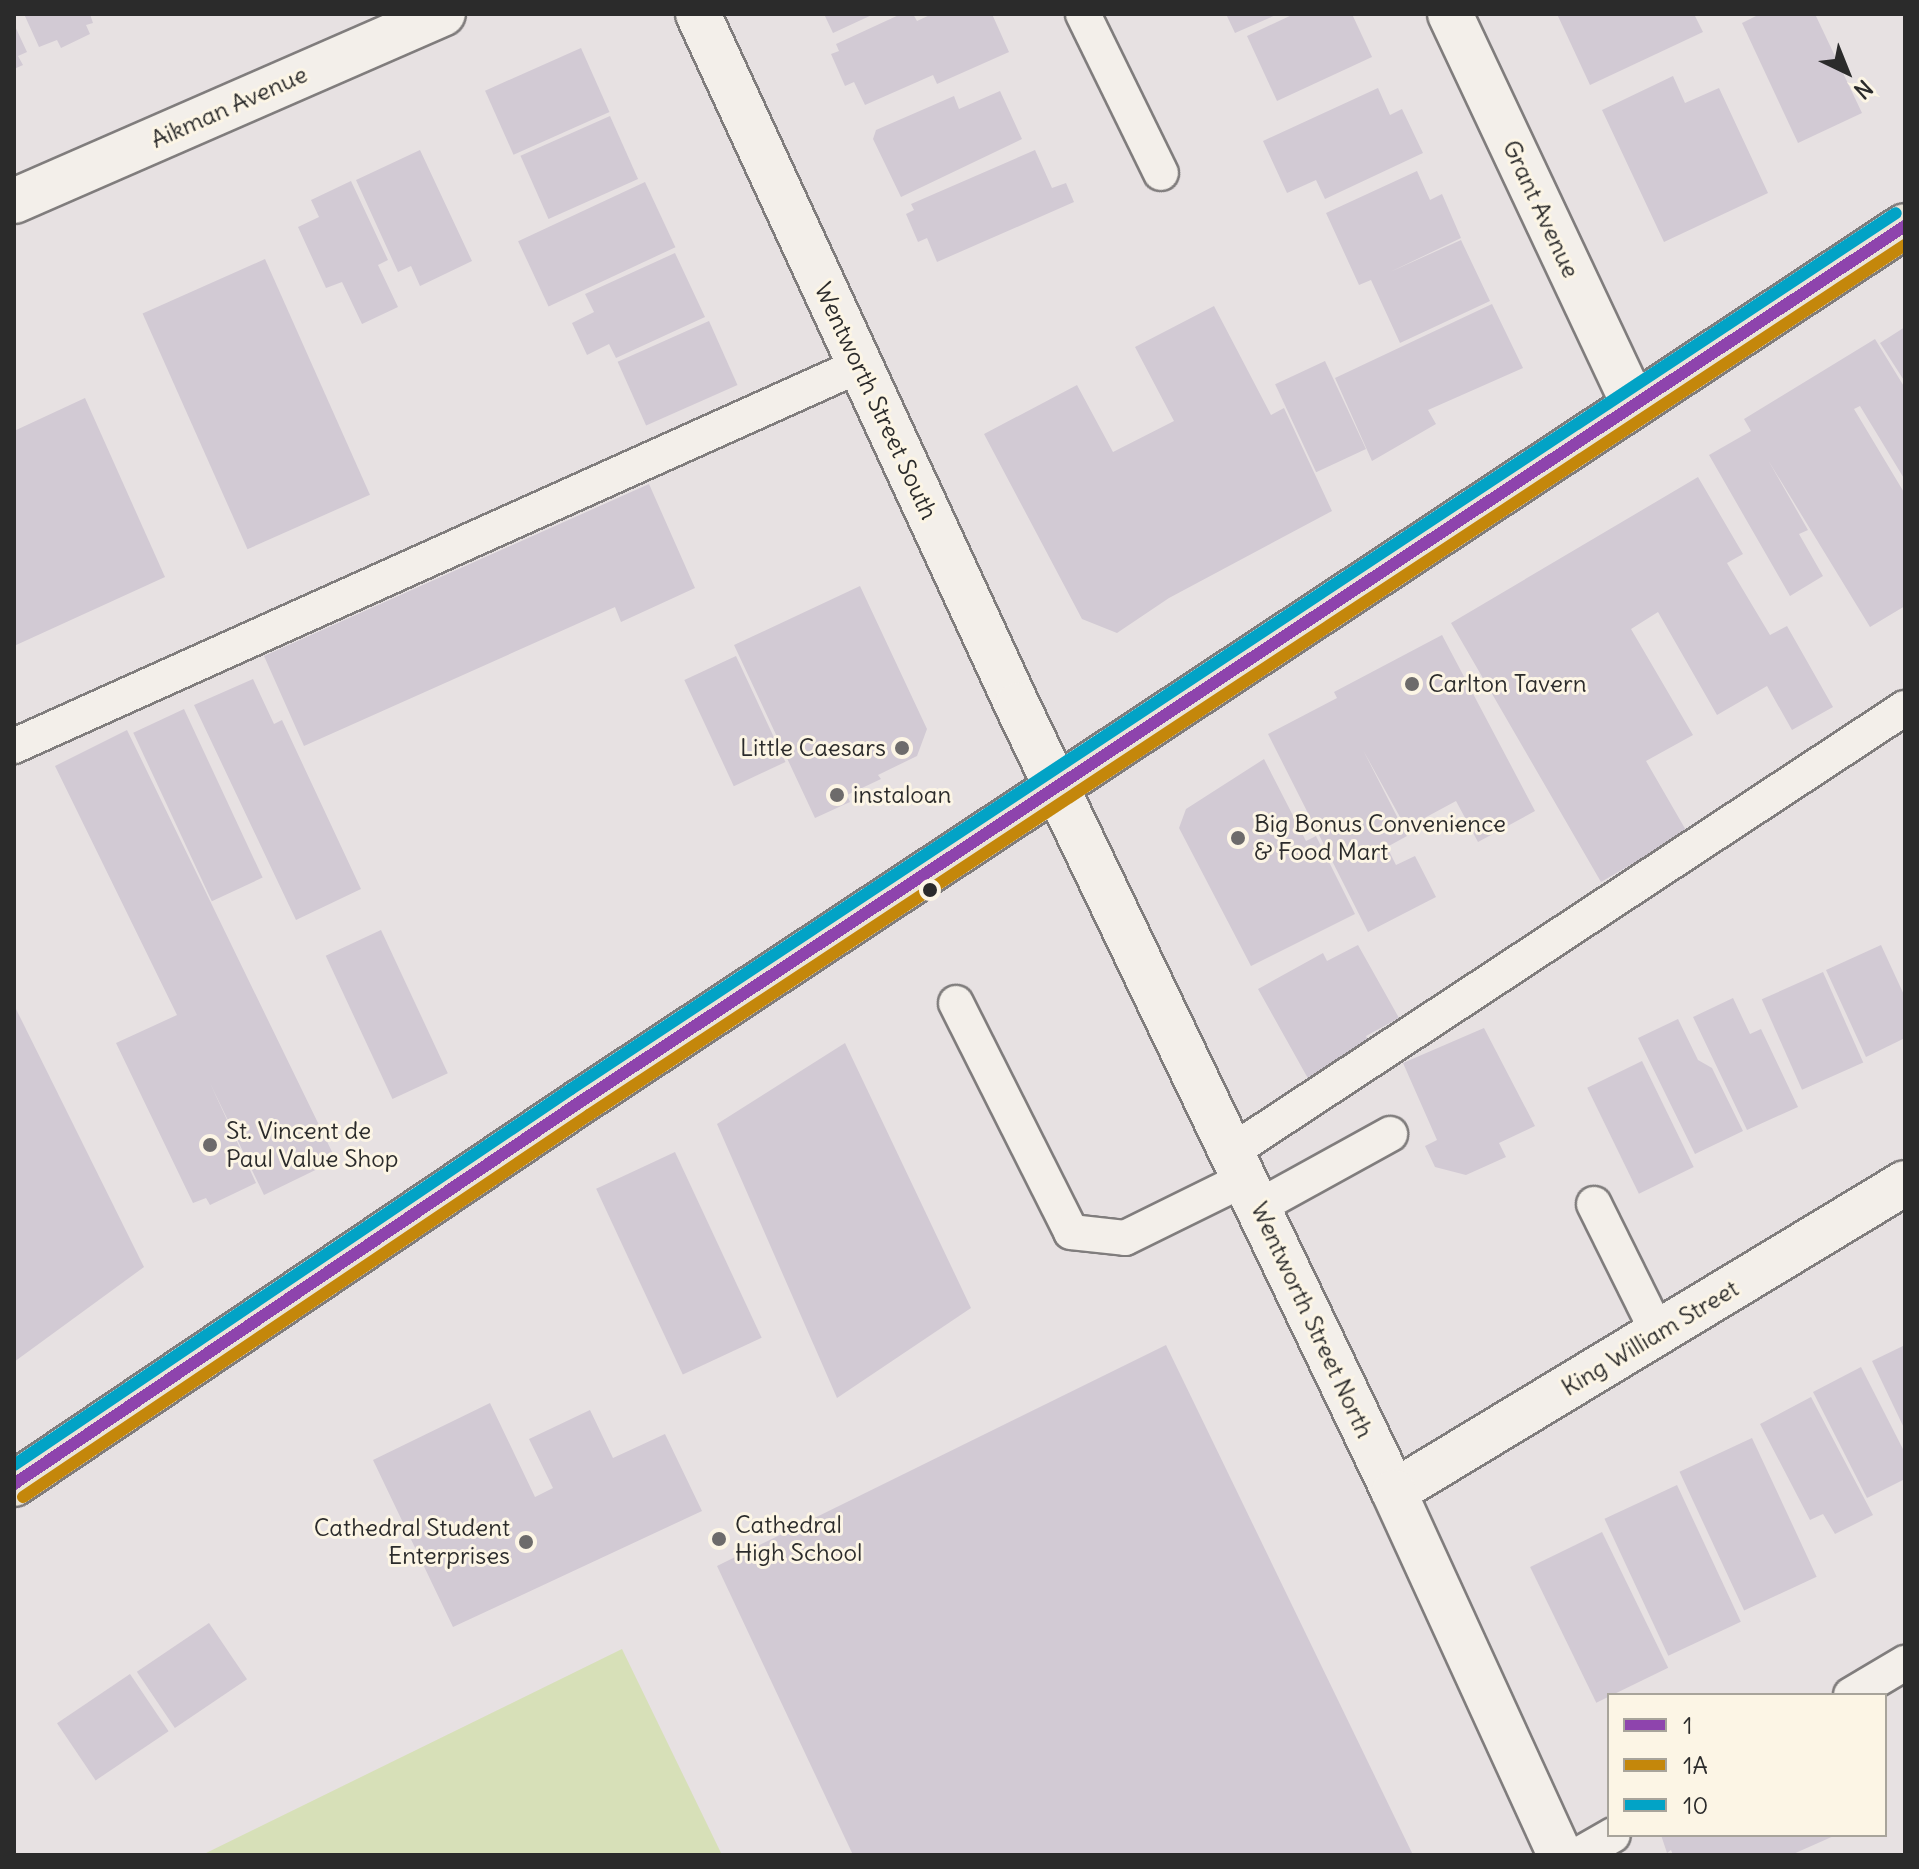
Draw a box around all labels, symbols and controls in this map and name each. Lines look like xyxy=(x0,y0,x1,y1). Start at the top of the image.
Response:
north arrow xyxy=(1807,32,1887,112)
street label: Aikman Avenue xyxy=(146,60,312,154)
text: N xyxy=(1848,74,1878,105)
street label: Grant Avenue xyxy=(1497,136,1585,282)
street label: Wentworth Street South xyxy=(808,278,944,524)
place label: Carlton Tavern xyxy=(1428,670,1587,698)
marker: Carlton Tavern xyxy=(1403,675,1421,693)
place label: Little Caesars xyxy=(740,734,886,762)
marker: Little Caesars xyxy=(893,739,911,757)
place label: instaloan xyxy=(853,781,951,809)
marker: instaloan xyxy=(828,786,846,804)
place label: Big Bonus Convenience & Food Mart xyxy=(1254,810,1506,866)
marker: Big Bonus Convenience & Food Mart xyxy=(1229,829,1247,847)
unlabelled marker xyxy=(922,882,938,898)
place label: St. Vincent de Paul Value Shop xyxy=(226,1117,399,1173)
marker: St. Vincent de Paul Value Shop xyxy=(201,1136,219,1154)
street label: Wentworth Street North xyxy=(1245,1198,1379,1442)
street label: King William Street xyxy=(1556,1274,1744,1402)
place label: Cathedral High School xyxy=(735,1511,862,1567)
place label: Cathedral Student Enterprises xyxy=(314,1514,510,1570)
marker: Cathedral High School xyxy=(710,1530,728,1548)
marker: Cathedral Student Enterprises xyxy=(517,1533,535,1551)
legend xyxy=(1607,1693,1887,1837)
text: 1 xyxy=(1683,1710,1693,1740)
text: 1A xyxy=(1683,1750,1708,1780)
text: 10 xyxy=(1683,1790,1708,1820)

